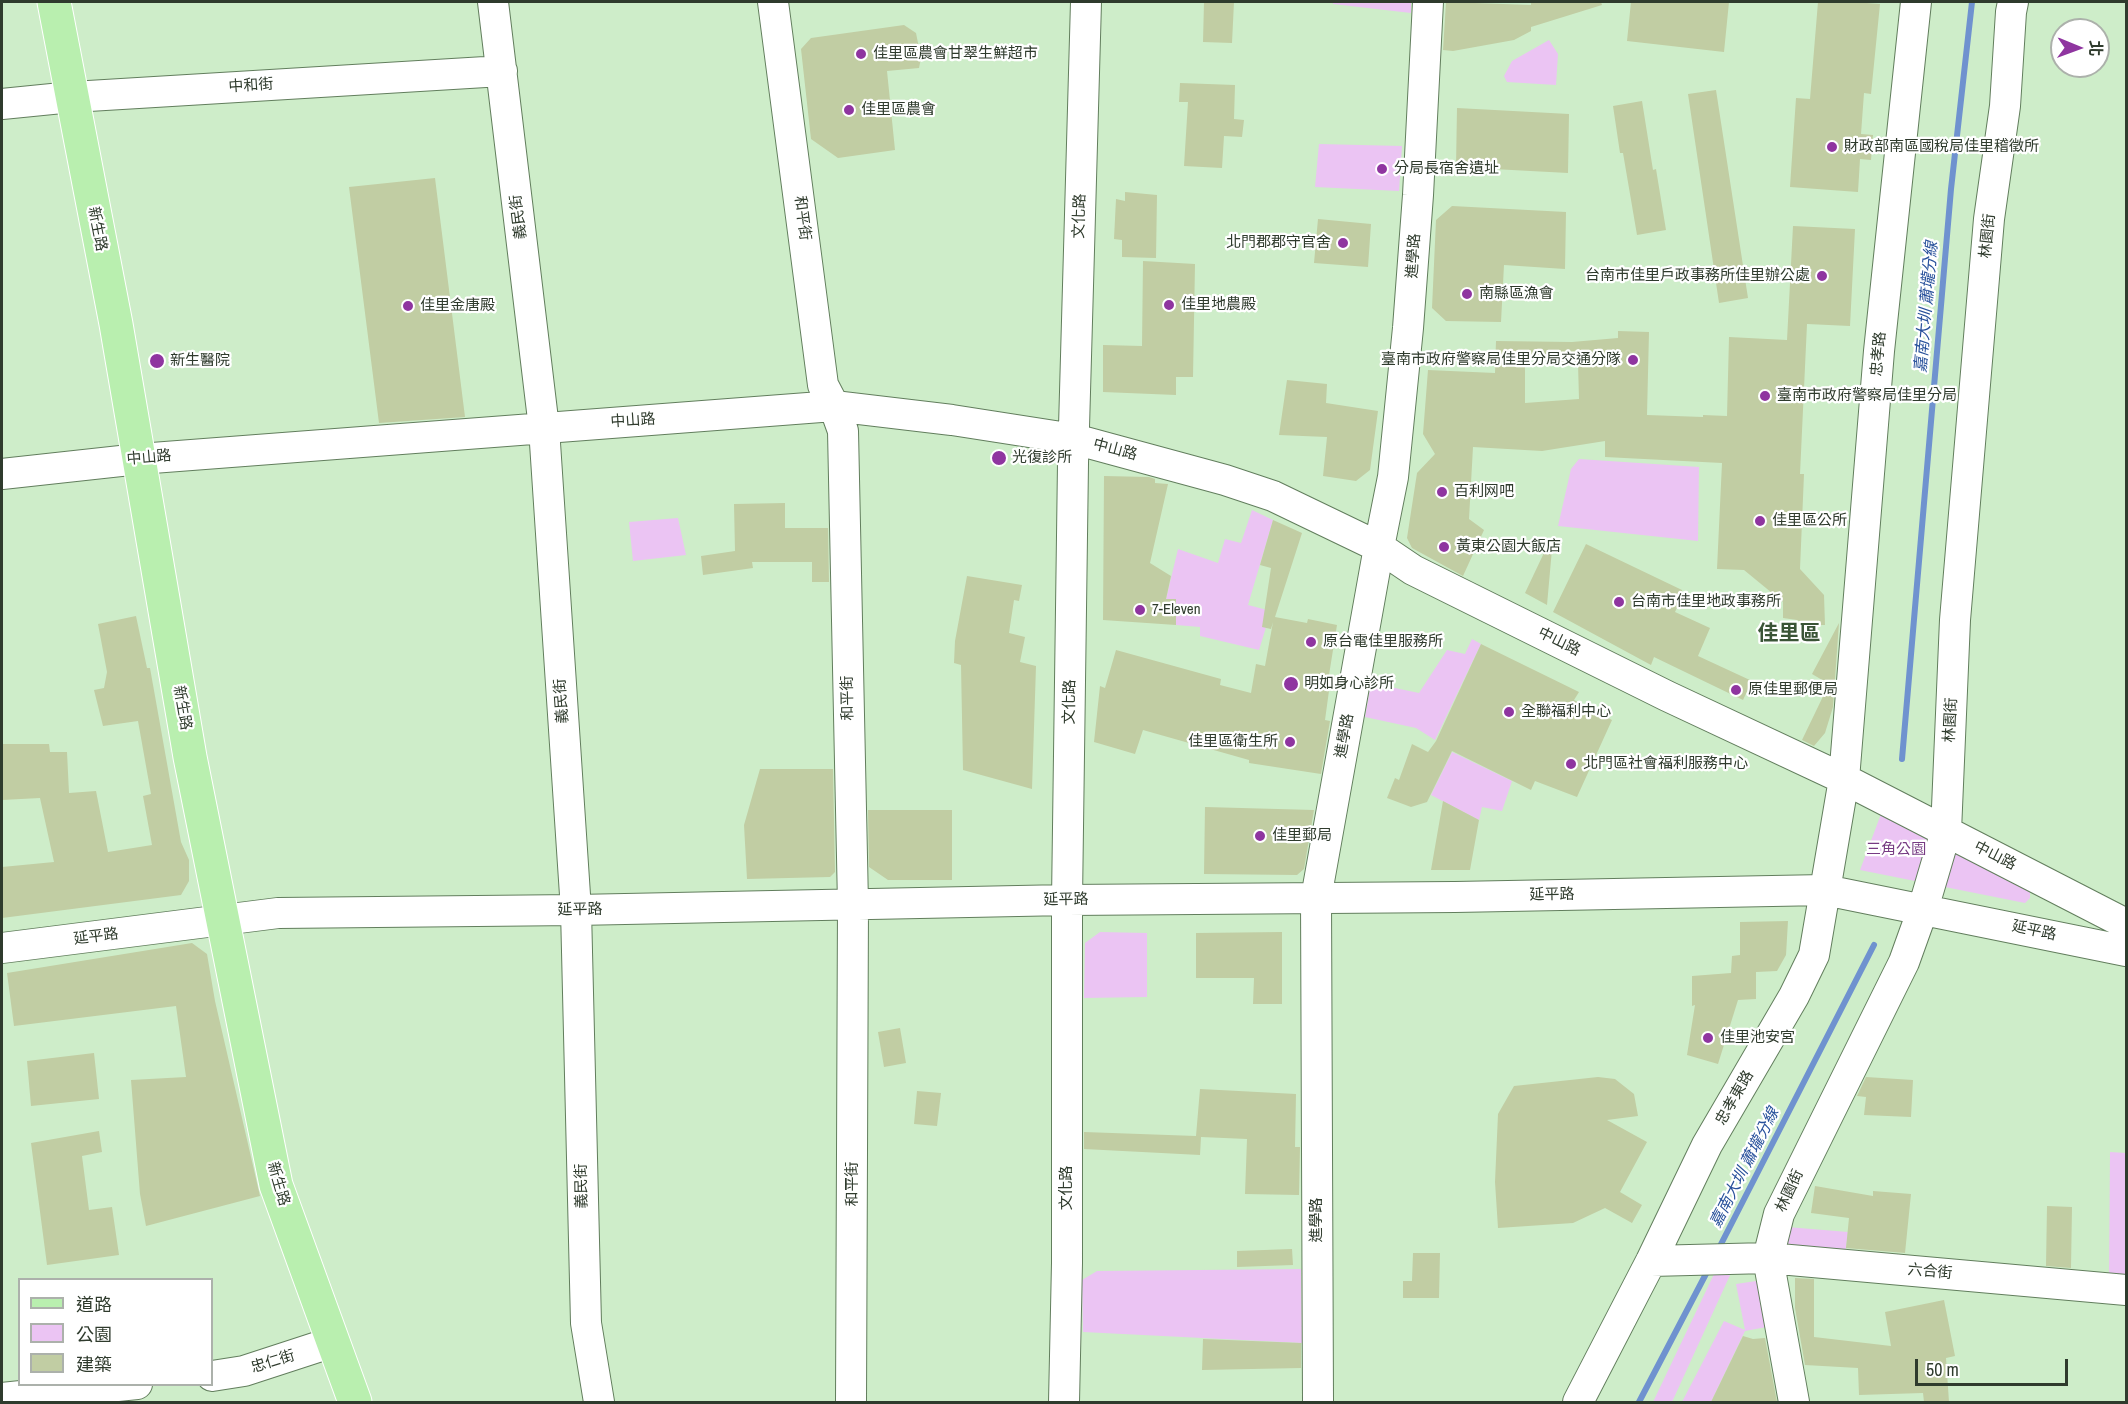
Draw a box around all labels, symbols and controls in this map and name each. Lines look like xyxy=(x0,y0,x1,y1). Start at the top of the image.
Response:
north arrow xyxy=(2050,18,2110,78)
text: 北 xyxy=(2085,40,2107,56)
place label: 佳里區農會甘翠生鮮超市 xyxy=(873,45,1038,63)
marker: 佳里區農會甘翠生鮮超市 xyxy=(854,47,868,61)
street label: 中和街 xyxy=(228,75,274,97)
place label: 佳里區農會 xyxy=(861,101,936,119)
marker: 佳里區農會 xyxy=(842,103,856,117)
place label: 財政部南區國稅局佳里稽徵所 xyxy=(1844,138,2039,156)
marker: 財政部南區國稅局佳里稽徵所 xyxy=(1825,140,1839,154)
place label: 分局長宿舍遺址 xyxy=(1394,160,1499,178)
marker: 分局長宿舍遺址 xyxy=(1375,162,1389,176)
street label: 文化路 xyxy=(1070,193,1090,239)
street label: 義民街 xyxy=(507,194,531,240)
street label: 和平街 xyxy=(790,195,814,241)
street label: 新生路 xyxy=(84,205,110,253)
street label: 林園街 xyxy=(1977,213,1999,259)
street label: 進學路 xyxy=(1403,233,1425,279)
place label: 北門郡郡守官舍 xyxy=(1226,234,1331,252)
marker: 北門郡郡守官舍 xyxy=(1336,236,1350,250)
water label: 嘉南大圳 蕭壠分線 xyxy=(1912,241,1942,373)
place label: 台南市佳里戶政事務所佳里辦公處 xyxy=(1585,267,1810,285)
marker: 台南市佳里戶政事務所佳里辦公處 xyxy=(1815,269,1829,283)
place label: 南縣區漁會 xyxy=(1479,285,1554,303)
marker: 南縣區漁會 xyxy=(1460,287,1474,301)
place label: 佳里地農殿 xyxy=(1181,296,1256,314)
place label: 佳里金唐殿 xyxy=(420,297,495,315)
marker: 佳里地農殿 xyxy=(1162,298,1176,312)
marker: 佳里金唐殿 xyxy=(401,299,415,313)
street label: 忠孝路 xyxy=(1868,331,1890,377)
place label: 臺南市政府警察局佳里分局交通分隊 xyxy=(1381,351,1621,369)
marker: 新生醫院 xyxy=(148,352,166,370)
place label: 新生醫院 xyxy=(170,352,230,370)
marker: 臺南市政府警察局佳里分局交通分隊 xyxy=(1626,353,1640,367)
place label: 臺南市政府警察局佳里分局 xyxy=(1777,387,1957,405)
marker: 臺南市政府警察局佳里分局 xyxy=(1758,389,1772,403)
street label: 中山路 xyxy=(610,410,656,432)
street label: 中山路 xyxy=(1091,435,1139,465)
street label: 中山路 xyxy=(126,447,172,469)
marker: 光復診所 xyxy=(990,449,1008,467)
place label: 光復診所 xyxy=(1012,449,1072,467)
place label: 百利网吧 xyxy=(1454,483,1514,501)
marker: 百利网吧 xyxy=(1435,485,1449,499)
place label: 佳里區公所 xyxy=(1772,512,1847,530)
marker: 佳里區公所 xyxy=(1753,514,1767,528)
place label: 黃東公園大飯店 xyxy=(1456,538,1561,556)
marker: 黃東公園大飯店 xyxy=(1437,540,1451,554)
place label: 台南市佳里地政事務所 xyxy=(1631,593,1781,611)
marker: 台南市佳里地政事務所 xyxy=(1612,595,1626,609)
place label: 7-Eleven xyxy=(1152,601,1201,619)
marker: 7-Eleven xyxy=(1133,603,1147,617)
district label: 佳里區 xyxy=(1758,621,1820,647)
street label: 中山路 xyxy=(1535,624,1583,660)
place label: 原台電佳里服務所 xyxy=(1323,633,1443,651)
marker: 原台電佳里服務所 xyxy=(1304,635,1318,649)
street label: 和平街 xyxy=(839,675,857,721)
marker: 明如身心診所 xyxy=(1282,675,1300,693)
place label: 明如身心診所 xyxy=(1304,675,1394,693)
street label: 義民街 xyxy=(551,678,573,724)
street label: 文化路 xyxy=(1061,679,1079,725)
place label: 原佳里郵便局 xyxy=(1748,681,1838,699)
marker: 原佳里郵便局 xyxy=(1729,683,1743,697)
street label: 新生路 xyxy=(169,684,195,732)
street label: 林園街 xyxy=(1941,697,1961,743)
place label: 全聯福利中心 xyxy=(1521,703,1611,721)
marker: 全聯福利中心 xyxy=(1502,705,1516,719)
street label: 進學路 xyxy=(1332,712,1358,760)
place label: 佳里區衛生所 xyxy=(1188,733,1278,751)
marker: 佳里區衛生所 xyxy=(1283,735,1297,749)
place label: 北門區社會福利服務中心 xyxy=(1583,755,1748,773)
marker: 北門區社會福利服務中心 xyxy=(1564,757,1578,771)
place label: 佳里郵局 xyxy=(1272,827,1332,845)
marker: 佳里郵局 xyxy=(1253,829,1267,843)
street label: 中山路 xyxy=(1971,838,2019,874)
park label: 三角公園 xyxy=(1866,841,1926,859)
street label: 延平路 xyxy=(1529,886,1575,904)
street label: 延平路 xyxy=(1043,891,1089,909)
street label: 延平路 xyxy=(557,901,603,919)
street label: 延平路 xyxy=(2010,918,2058,944)
street label: 延平路 xyxy=(73,925,119,949)
place label: 佳里池安宮 xyxy=(1720,1029,1795,1047)
marker: 佳里池安宮 xyxy=(1701,1031,1715,1045)
street label: 忠孝東路 xyxy=(1712,1068,1758,1128)
water label: 嘉南大圳 蕭壠分線 xyxy=(1707,1105,1783,1231)
street label: 新生路 xyxy=(263,1160,293,1208)
street label: 和平街 xyxy=(844,1162,862,1206)
street label: 義民街 xyxy=(573,1163,591,1209)
street label: 文化路 xyxy=(1058,1166,1076,1210)
street label: 林園街 xyxy=(1772,1167,1808,1215)
street label: 進學路 xyxy=(1308,1198,1326,1242)
street label: 六合街 xyxy=(1907,1261,1953,1283)
legend xyxy=(18,1278,213,1386)
text: 道路 xyxy=(76,1292,112,1317)
text: 公園 xyxy=(76,1322,112,1347)
street label: 忠仁街 xyxy=(249,1347,297,1377)
scale bar xyxy=(1918,1347,2071,1385)
text: 建築 xyxy=(76,1352,112,1377)
text: 50 m xyxy=(1926,1357,1959,1382)

